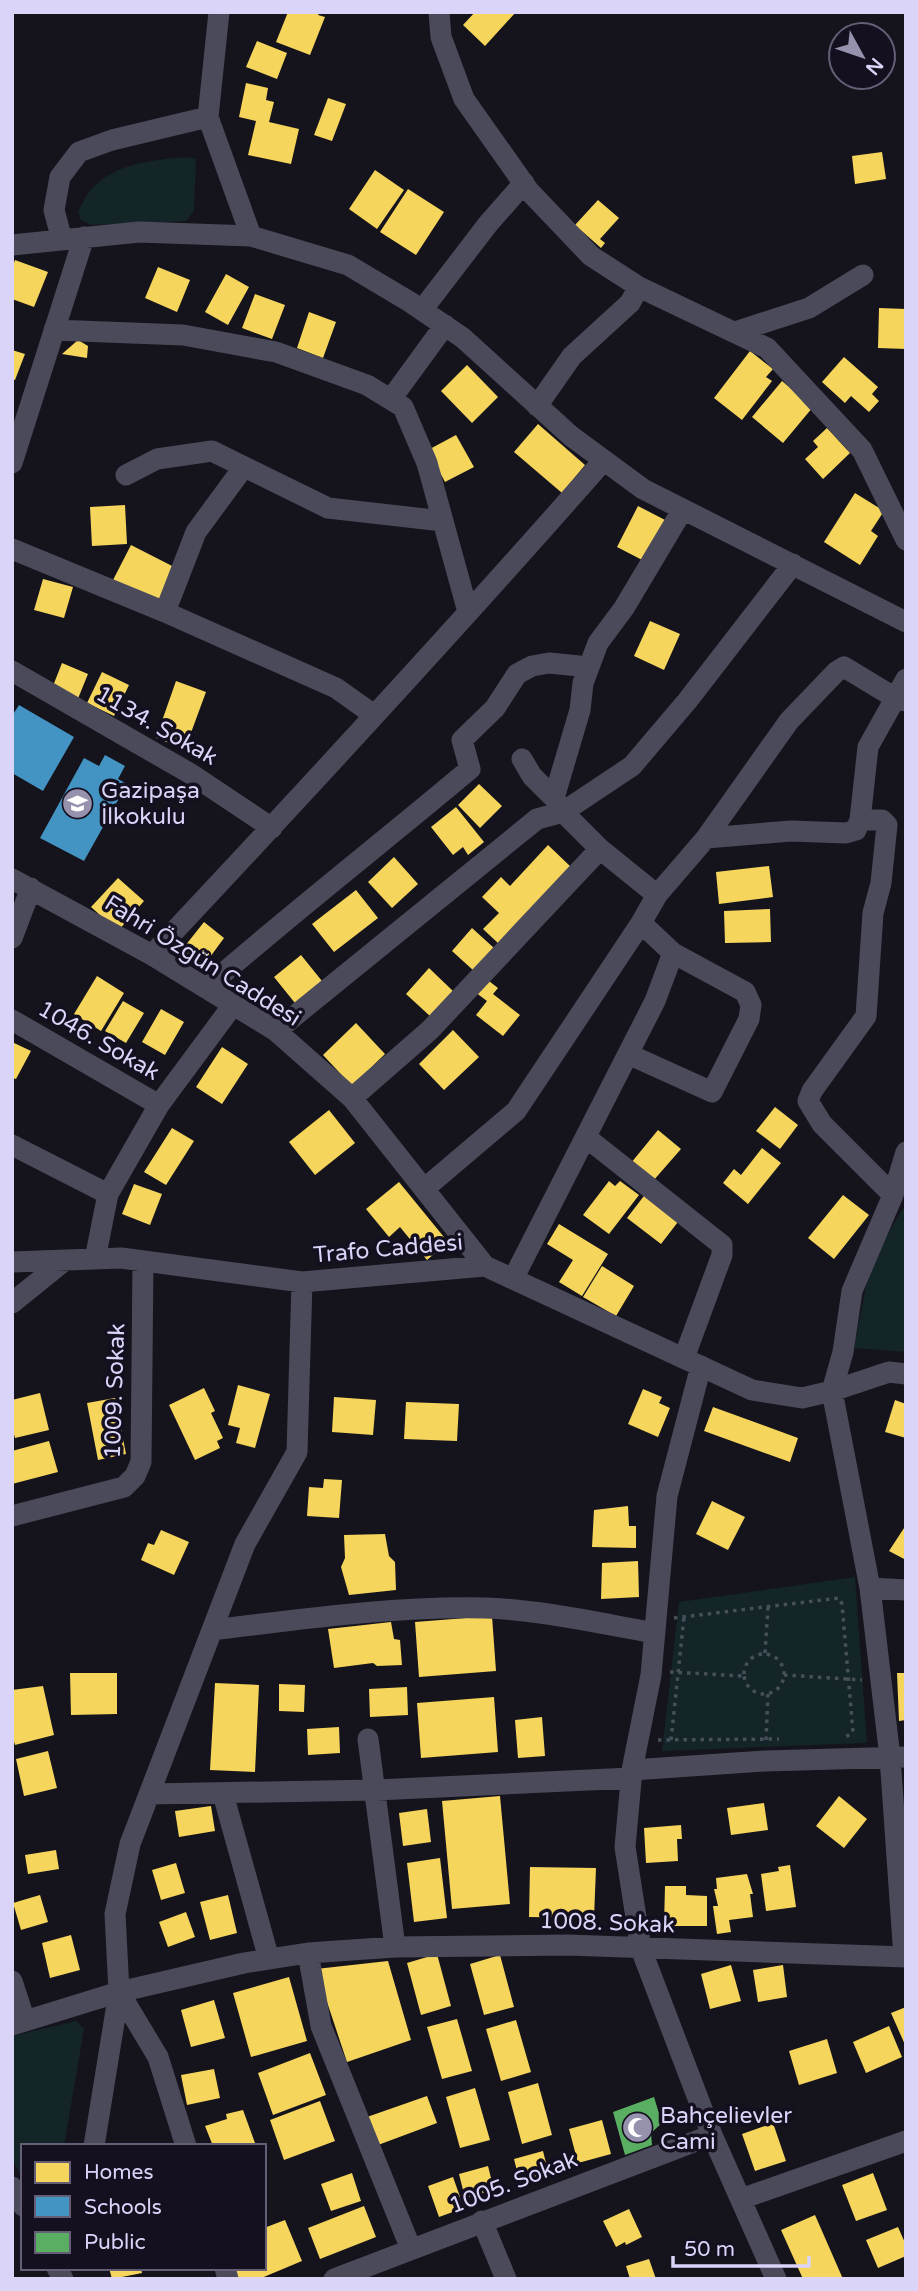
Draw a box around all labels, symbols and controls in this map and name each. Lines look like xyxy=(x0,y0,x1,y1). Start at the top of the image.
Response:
north arrow xyxy=(827,21,897,91)
text: N xyxy=(861,53,888,79)
street label: 1134. Sokak xyxy=(91,680,222,772)
place label: Gazipaşa İlkokulu xyxy=(101,777,200,831)
school or university icon: Gazipaşa İlkokulu xyxy=(61,786,95,820)
street label: Fahri Özgün Caddesi xyxy=(99,889,306,1033)
street label: 1046. Sokak xyxy=(33,995,164,1087)
street label: Trafo Caddesi xyxy=(312,1229,464,1269)
street label: 1009. Sokak xyxy=(99,1323,131,1459)
street label: 1008. Sokak xyxy=(539,1907,675,1939)
place label: Bahçelievler Cami xyxy=(660,2102,792,2156)
mosque icon: Bahçelievler Cami xyxy=(620,2111,654,2145)
legend xyxy=(21,2144,266,2270)
street label: 1005. Sokak xyxy=(445,2146,582,2220)
text: Homes xyxy=(84,2160,154,2185)
text: Schools xyxy=(84,2195,162,2220)
scale bar xyxy=(673,2224,810,2268)
text: Public xyxy=(84,2230,146,2255)
text: 50 m xyxy=(684,2237,735,2262)

